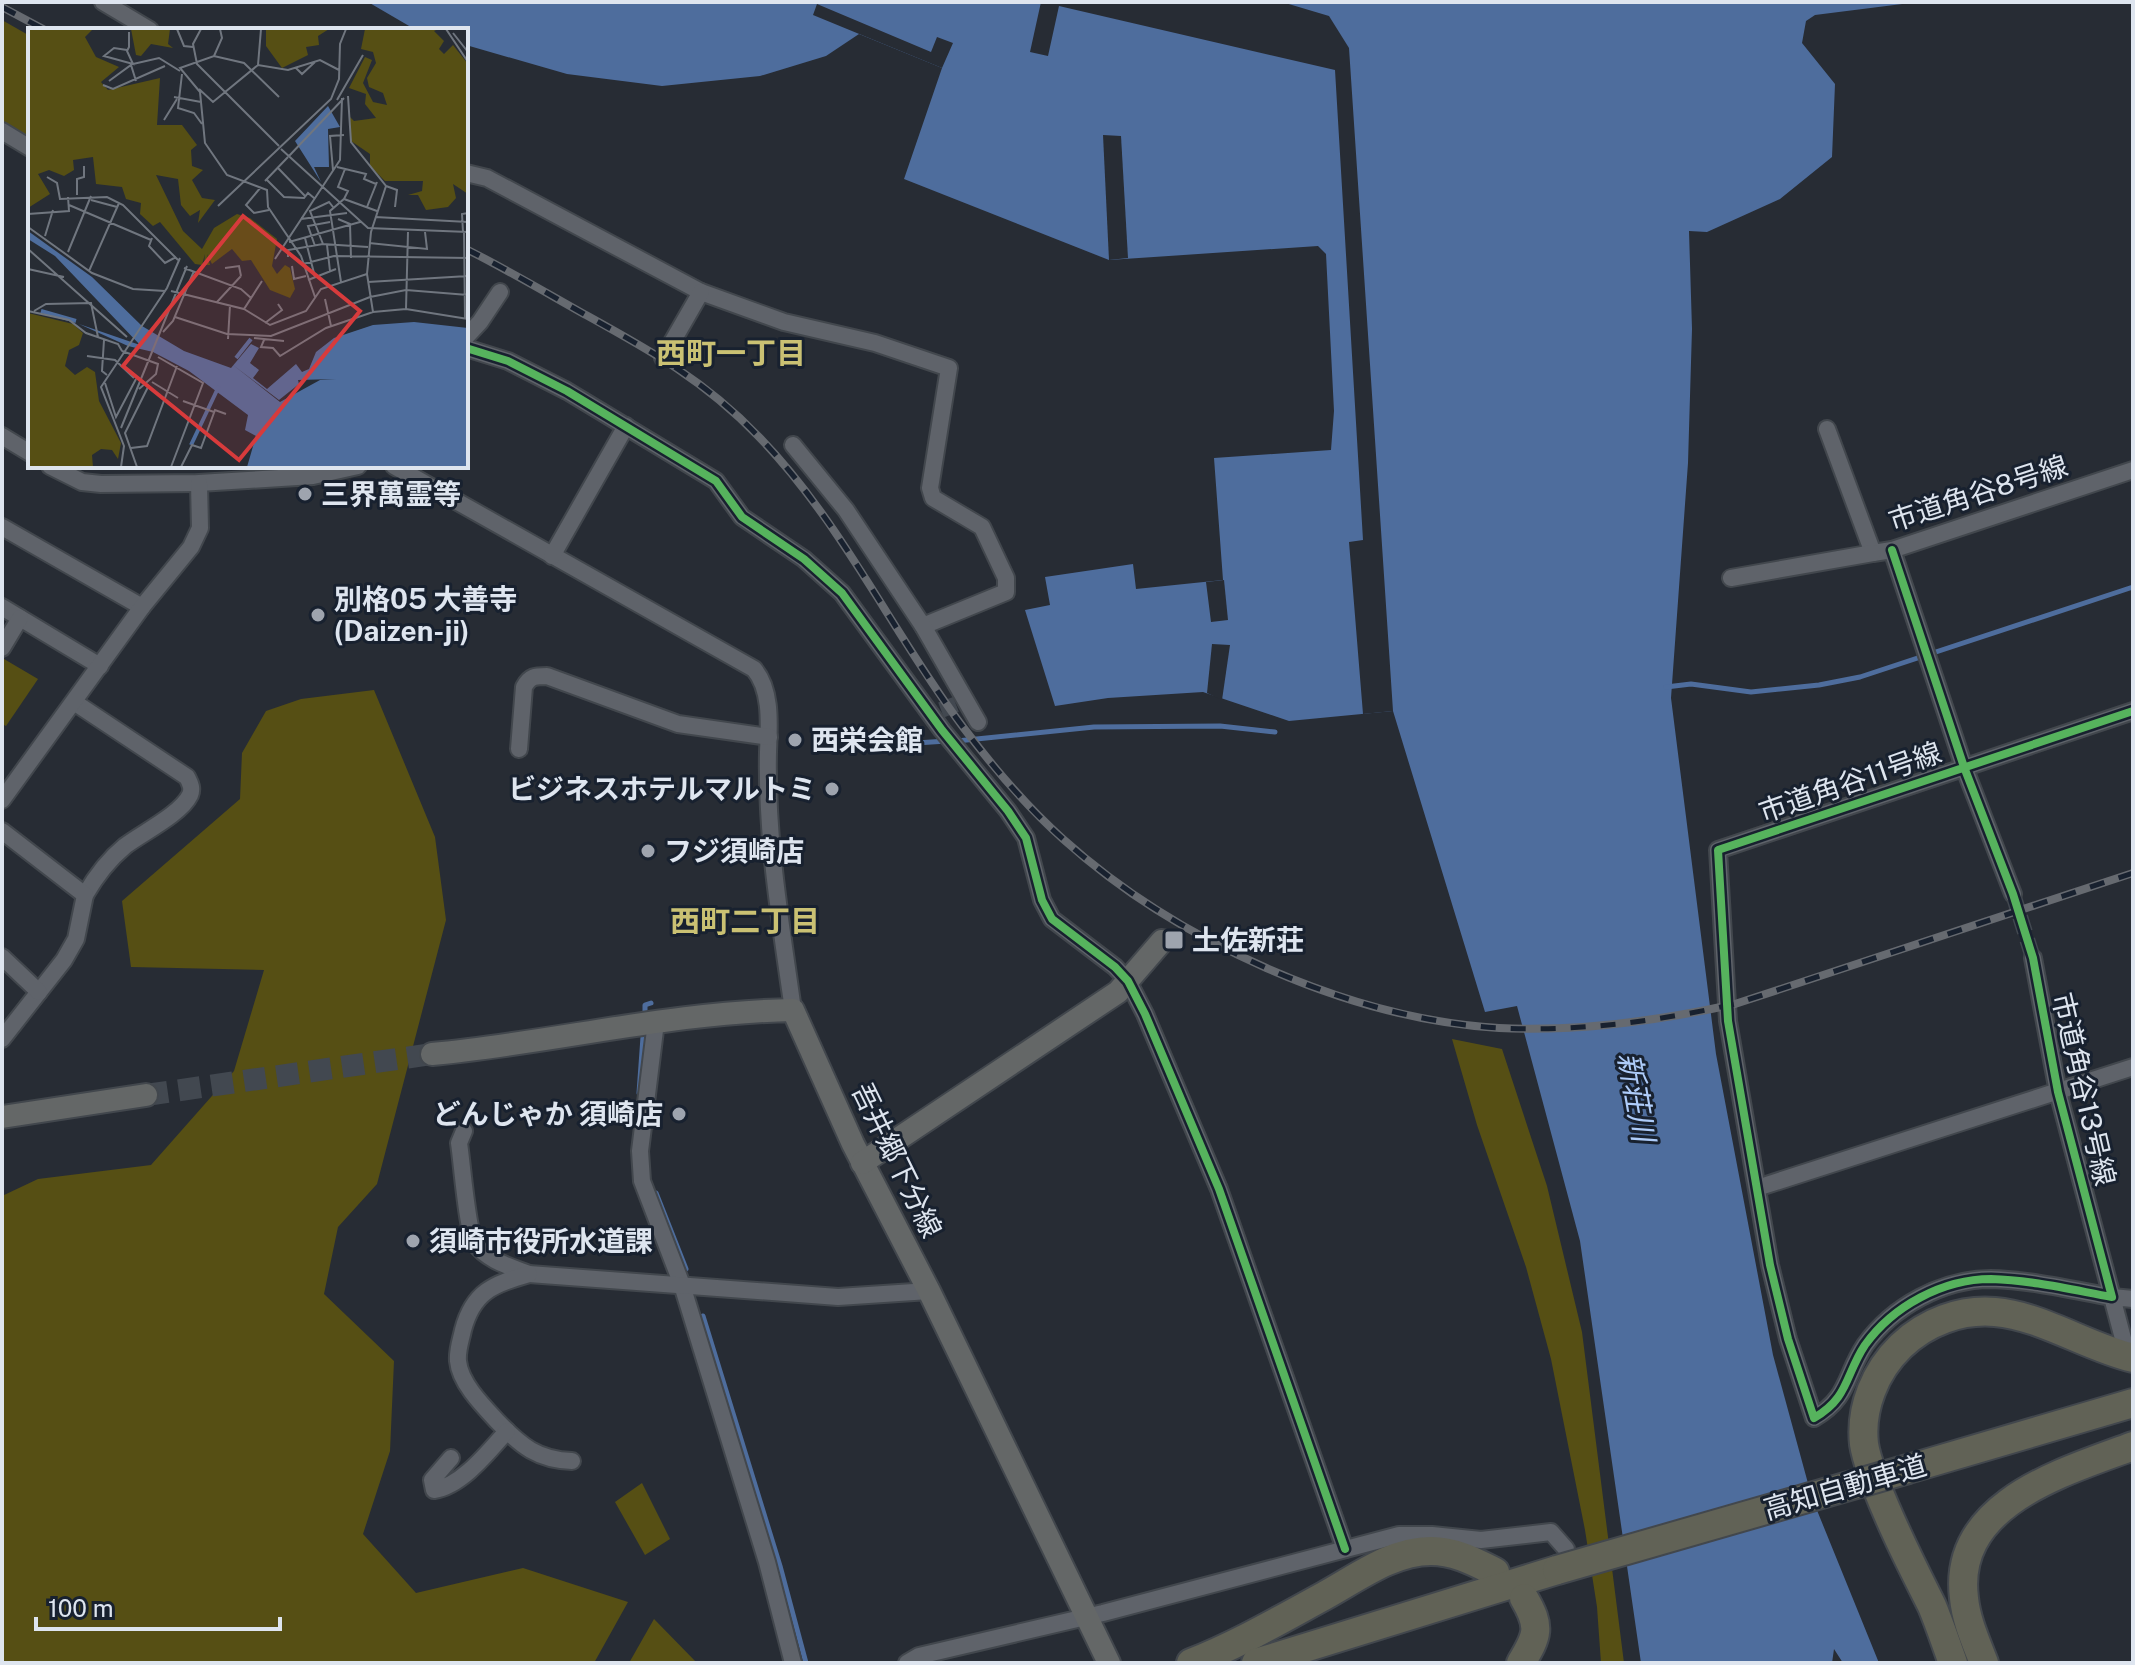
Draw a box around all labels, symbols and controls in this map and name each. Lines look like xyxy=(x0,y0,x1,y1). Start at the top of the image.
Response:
inset map xyxy=(28,28,468,468)
district label: 西町一丁目 xyxy=(656,335,806,371)
street label: 市道角谷8号線 xyxy=(1884,448,2071,537)
place label: 三界萬霊等 xyxy=(321,477,461,510)
marker: 三界萬霊等 xyxy=(296,485,314,503)
place label: 別格05 大善寺 (Daizen-ji) xyxy=(334,582,517,647)
marker: 別格05 大善寺 (Daizen-ji) xyxy=(309,606,327,624)
place label: 西栄会館 xyxy=(811,723,923,756)
marker: 西栄会館 xyxy=(786,731,804,749)
street label: 市道角谷11号線 xyxy=(1754,735,1945,828)
place label: ビジネスホテルマルトミ xyxy=(508,772,816,805)
marker: ビジネスホテルマルトミ xyxy=(823,780,841,798)
place label: フジ須崎店 xyxy=(664,834,804,867)
marker: フジ須崎店 xyxy=(639,842,657,860)
district label: 西町二丁目 xyxy=(670,903,820,939)
place label: 土佐新荘 xyxy=(1192,923,1304,956)
marker: 土佐新荘 xyxy=(1163,929,1185,951)
street label: 市道角谷13号線 xyxy=(2046,989,2123,1189)
water label: 新荘川 xyxy=(1611,1049,1663,1147)
street label: 吾井郷下分線 xyxy=(846,1077,949,1243)
place label: どんじゃか 須崎店 xyxy=(433,1097,663,1130)
marker: どんじゃか 須崎店 xyxy=(670,1105,688,1123)
place label: 須崎市役所水道課 xyxy=(429,1224,653,1257)
marker: 須崎市役所水道課 xyxy=(404,1232,422,1250)
street label: 高知自動車道 xyxy=(1760,1448,1930,1526)
scale bar xyxy=(36,1581,280,1631)
text: 100 m xyxy=(48,1594,114,1622)

